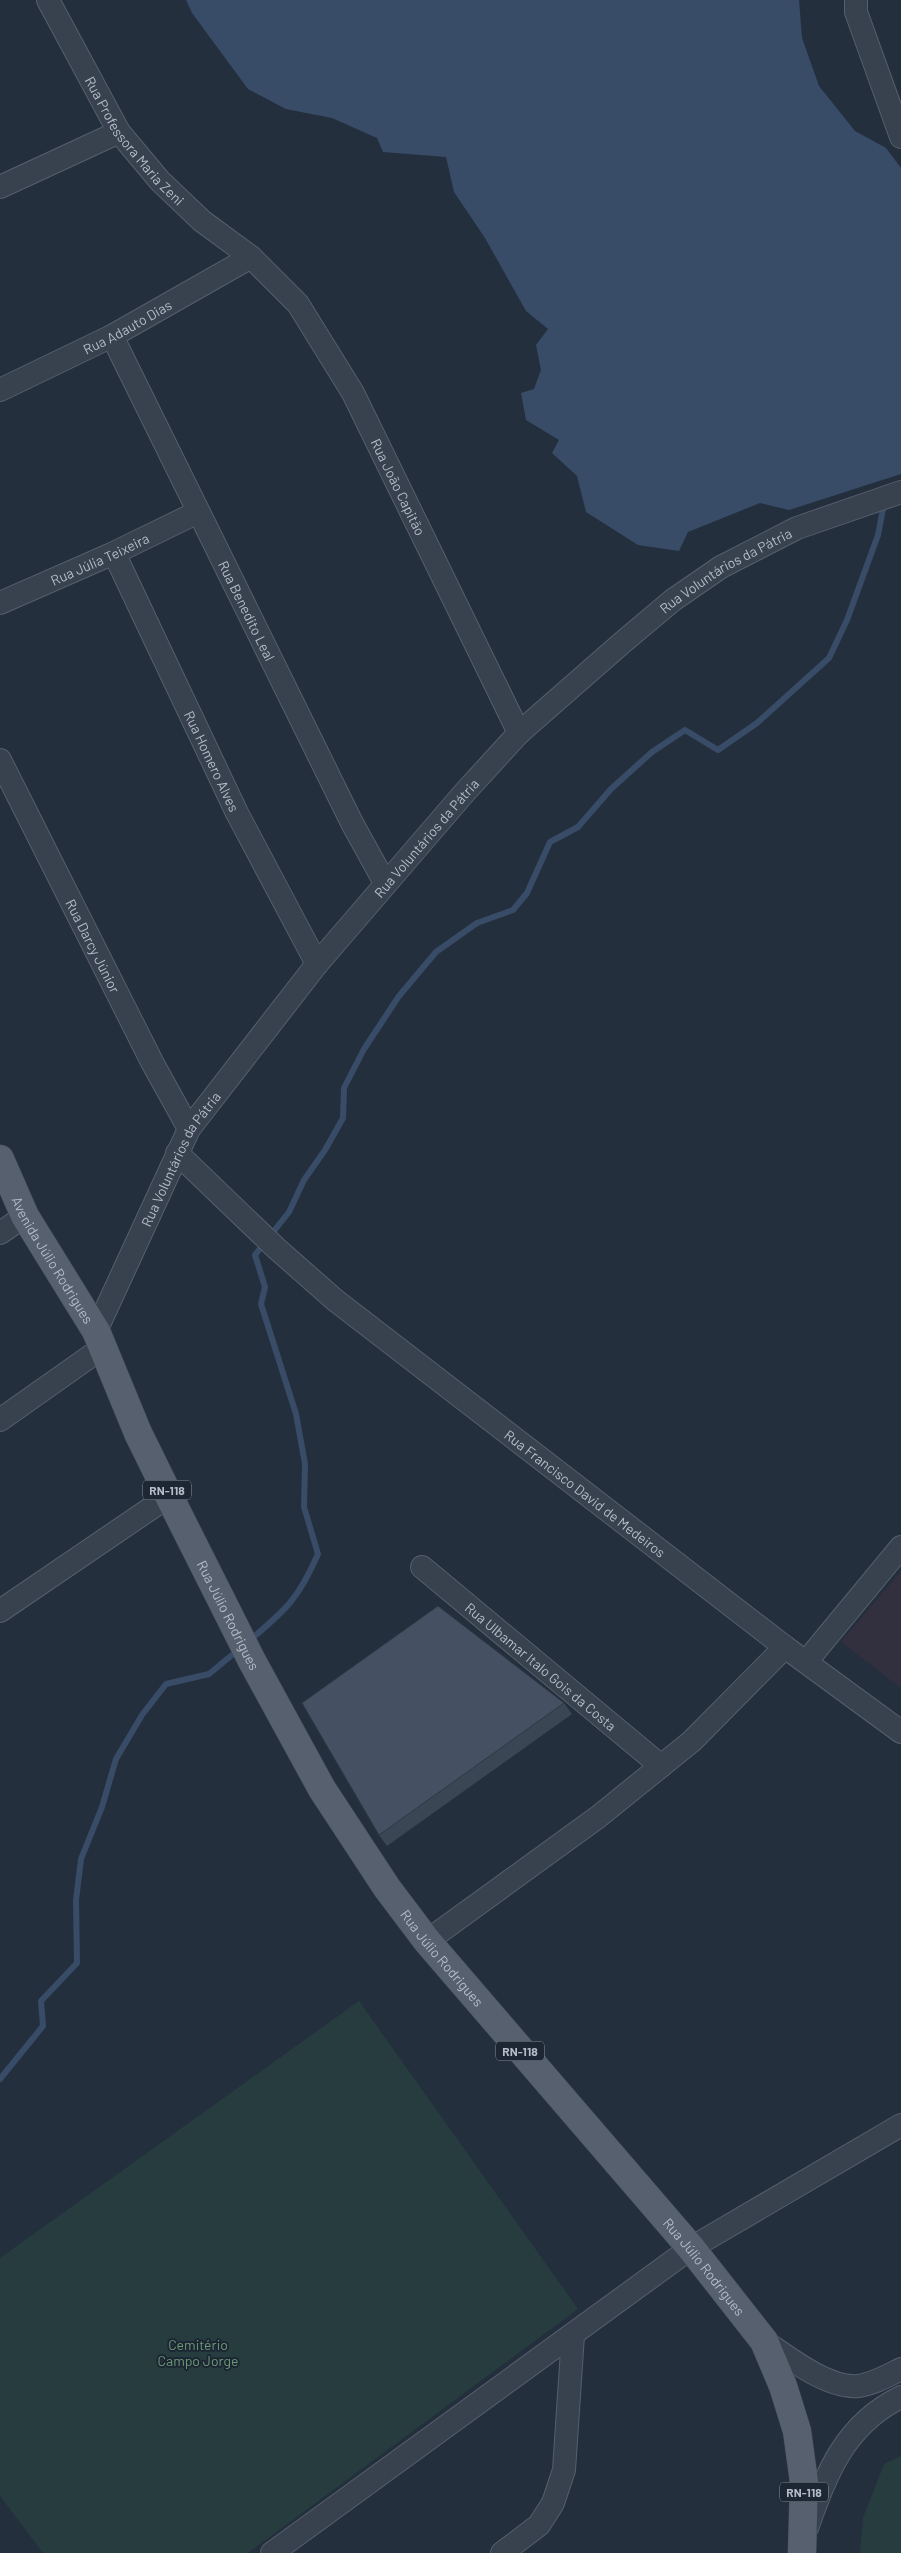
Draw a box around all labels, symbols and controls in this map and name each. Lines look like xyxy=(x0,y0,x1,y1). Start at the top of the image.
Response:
street label: Rua Professora Maria Zeni xyxy=(82,73,188,208)
street label: Rua Adauto Dias xyxy=(80,295,174,357)
street label: Rua João Capitão xyxy=(368,435,430,538)
street label: Rua Voluntários da Pátria xyxy=(656,524,794,616)
street label: Rua Júlia Teixeira xyxy=(48,529,152,588)
street label: Rua Benedito Leal xyxy=(215,558,279,663)
street label: Rua Homero Alves xyxy=(181,708,244,814)
street label: Rua Voluntários da Pátria xyxy=(370,775,482,901)
street label: Rua Darcy Júnior xyxy=(63,896,124,996)
street label: Rua Voluntários da Pátria xyxy=(137,1088,224,1229)
street label: Avenida Júlio Rodrigues xyxy=(9,1193,98,1327)
street label: Rua Francisco David de Medeiros xyxy=(501,1426,669,1561)
road number: RN-118 xyxy=(143,1480,191,1500)
street label: Rua Júlio Rodrigues xyxy=(194,1557,264,1673)
street label: Rua Ulbamar Italo Gois da Costa xyxy=(462,1598,620,1734)
street label: Rua Júlio Rodrigues xyxy=(398,1906,488,2010)
road number: RN-118 xyxy=(496,2042,544,2060)
street label: Rua Júlio Rodrigues xyxy=(660,2214,749,2319)
park label: Cemitério Campo Jorge xyxy=(158,2336,238,2369)
road number: RN-118 xyxy=(780,2482,828,2502)

